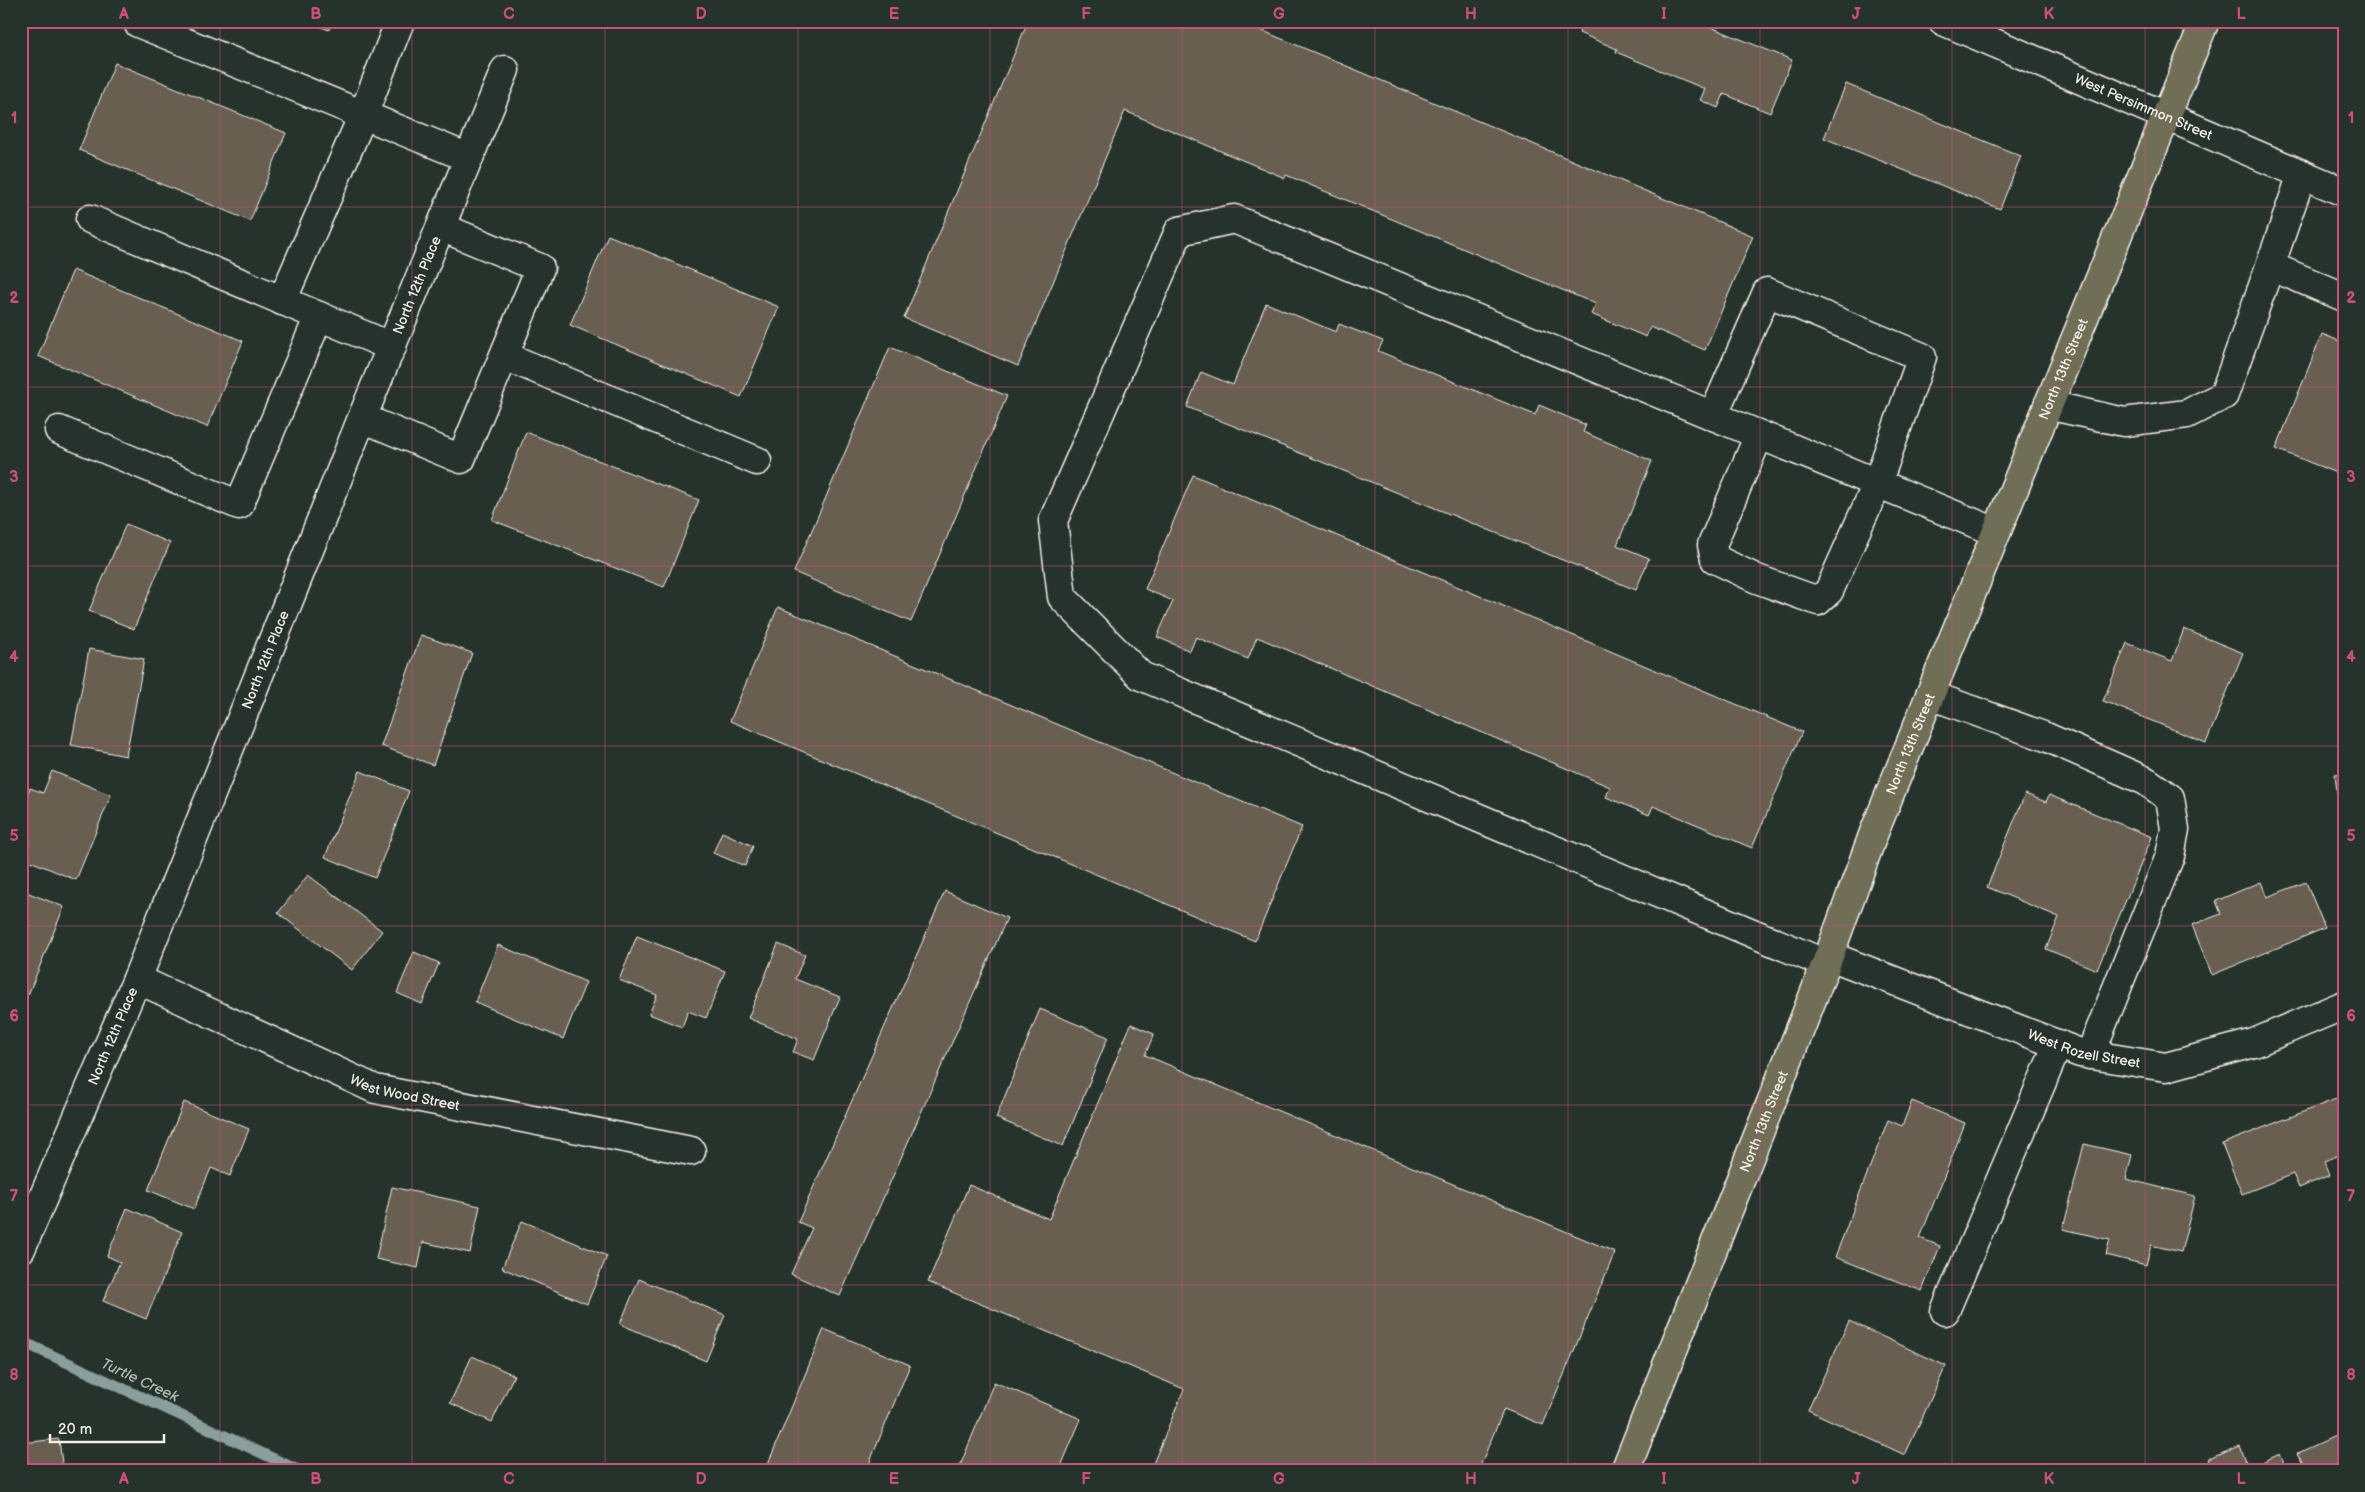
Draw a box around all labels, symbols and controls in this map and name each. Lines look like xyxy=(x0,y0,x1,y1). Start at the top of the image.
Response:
text: A xyxy=(118,5,129,24)
text: B xyxy=(310,5,322,24)
text: C xyxy=(503,5,515,24)
text: D xyxy=(695,5,707,24)
text: E xyxy=(889,5,899,24)
text: F xyxy=(1081,5,1091,24)
text: G xyxy=(1273,5,1285,24)
text: H xyxy=(1465,5,1477,24)
text: I xyxy=(1661,5,1667,24)
text: J xyxy=(1852,5,1861,24)
text: K xyxy=(2044,5,2055,24)
text: L xyxy=(2236,5,2246,24)
street label: West Persimmon Street xyxy=(2072,70,2215,144)
text: 1 xyxy=(11,109,17,128)
text: 1 xyxy=(2348,109,2354,128)
street label: North 12th Place xyxy=(389,234,445,337)
text: 2 xyxy=(9,289,19,308)
text: 2 xyxy=(2346,289,2356,308)
street label: North 13th Street xyxy=(2035,315,2092,422)
text: 3 xyxy=(9,468,19,487)
text: 3 xyxy=(2346,468,2356,487)
street label: North 12th Place xyxy=(238,608,293,711)
text: 4 xyxy=(9,648,19,667)
text: 4 xyxy=(2346,648,2356,667)
street label: North 13th Street xyxy=(1882,690,1939,797)
text: 5 xyxy=(9,827,19,846)
text: 5 xyxy=(2346,827,2356,846)
street label: North 12th Place xyxy=(85,985,141,1087)
text: 6 xyxy=(9,1007,19,1026)
text: 6 xyxy=(2346,1007,2356,1026)
street label: West Rozell Street xyxy=(2025,1026,2142,1072)
street label: North 13th Street xyxy=(1736,1068,1792,1175)
street label: West Wood Street xyxy=(347,1071,462,1115)
text: 7 xyxy=(10,1187,19,1206)
text: 7 xyxy=(2347,1187,2356,1206)
water label: Turtle Creek xyxy=(98,1354,182,1407)
text: 8 xyxy=(9,1366,19,1385)
text: 8 xyxy=(2346,1366,2356,1385)
scale bar xyxy=(50,1412,164,1444)
text: 20 m xyxy=(58,1420,92,1439)
text: A xyxy=(118,1470,129,1489)
text: B xyxy=(310,1470,322,1489)
text: C xyxy=(503,1470,515,1489)
text: D xyxy=(695,1470,707,1489)
text: E xyxy=(889,1470,899,1489)
text: F xyxy=(1081,1470,1091,1489)
text: G xyxy=(1273,1470,1285,1489)
text: H xyxy=(1465,1470,1477,1489)
text: I xyxy=(1661,1470,1667,1489)
text: J xyxy=(1852,1470,1861,1489)
text: K xyxy=(2044,1470,2055,1489)
text: L xyxy=(2236,1470,2246,1489)

